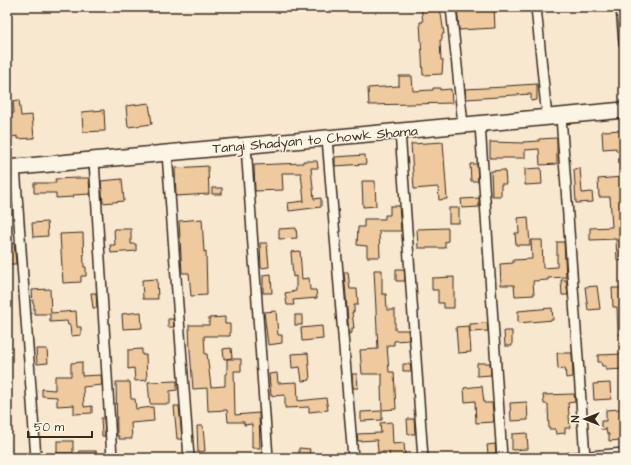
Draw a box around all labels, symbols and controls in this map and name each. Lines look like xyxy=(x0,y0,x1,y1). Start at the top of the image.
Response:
street label: Tangi Shadyan to Chowk Shama xyxy=(212,121,419,159)
north arrow xyxy=(565,399,605,439)
scale bar xyxy=(28,413,92,439)
text: N xyxy=(568,415,583,422)
text: 50 m xyxy=(34,419,65,436)

